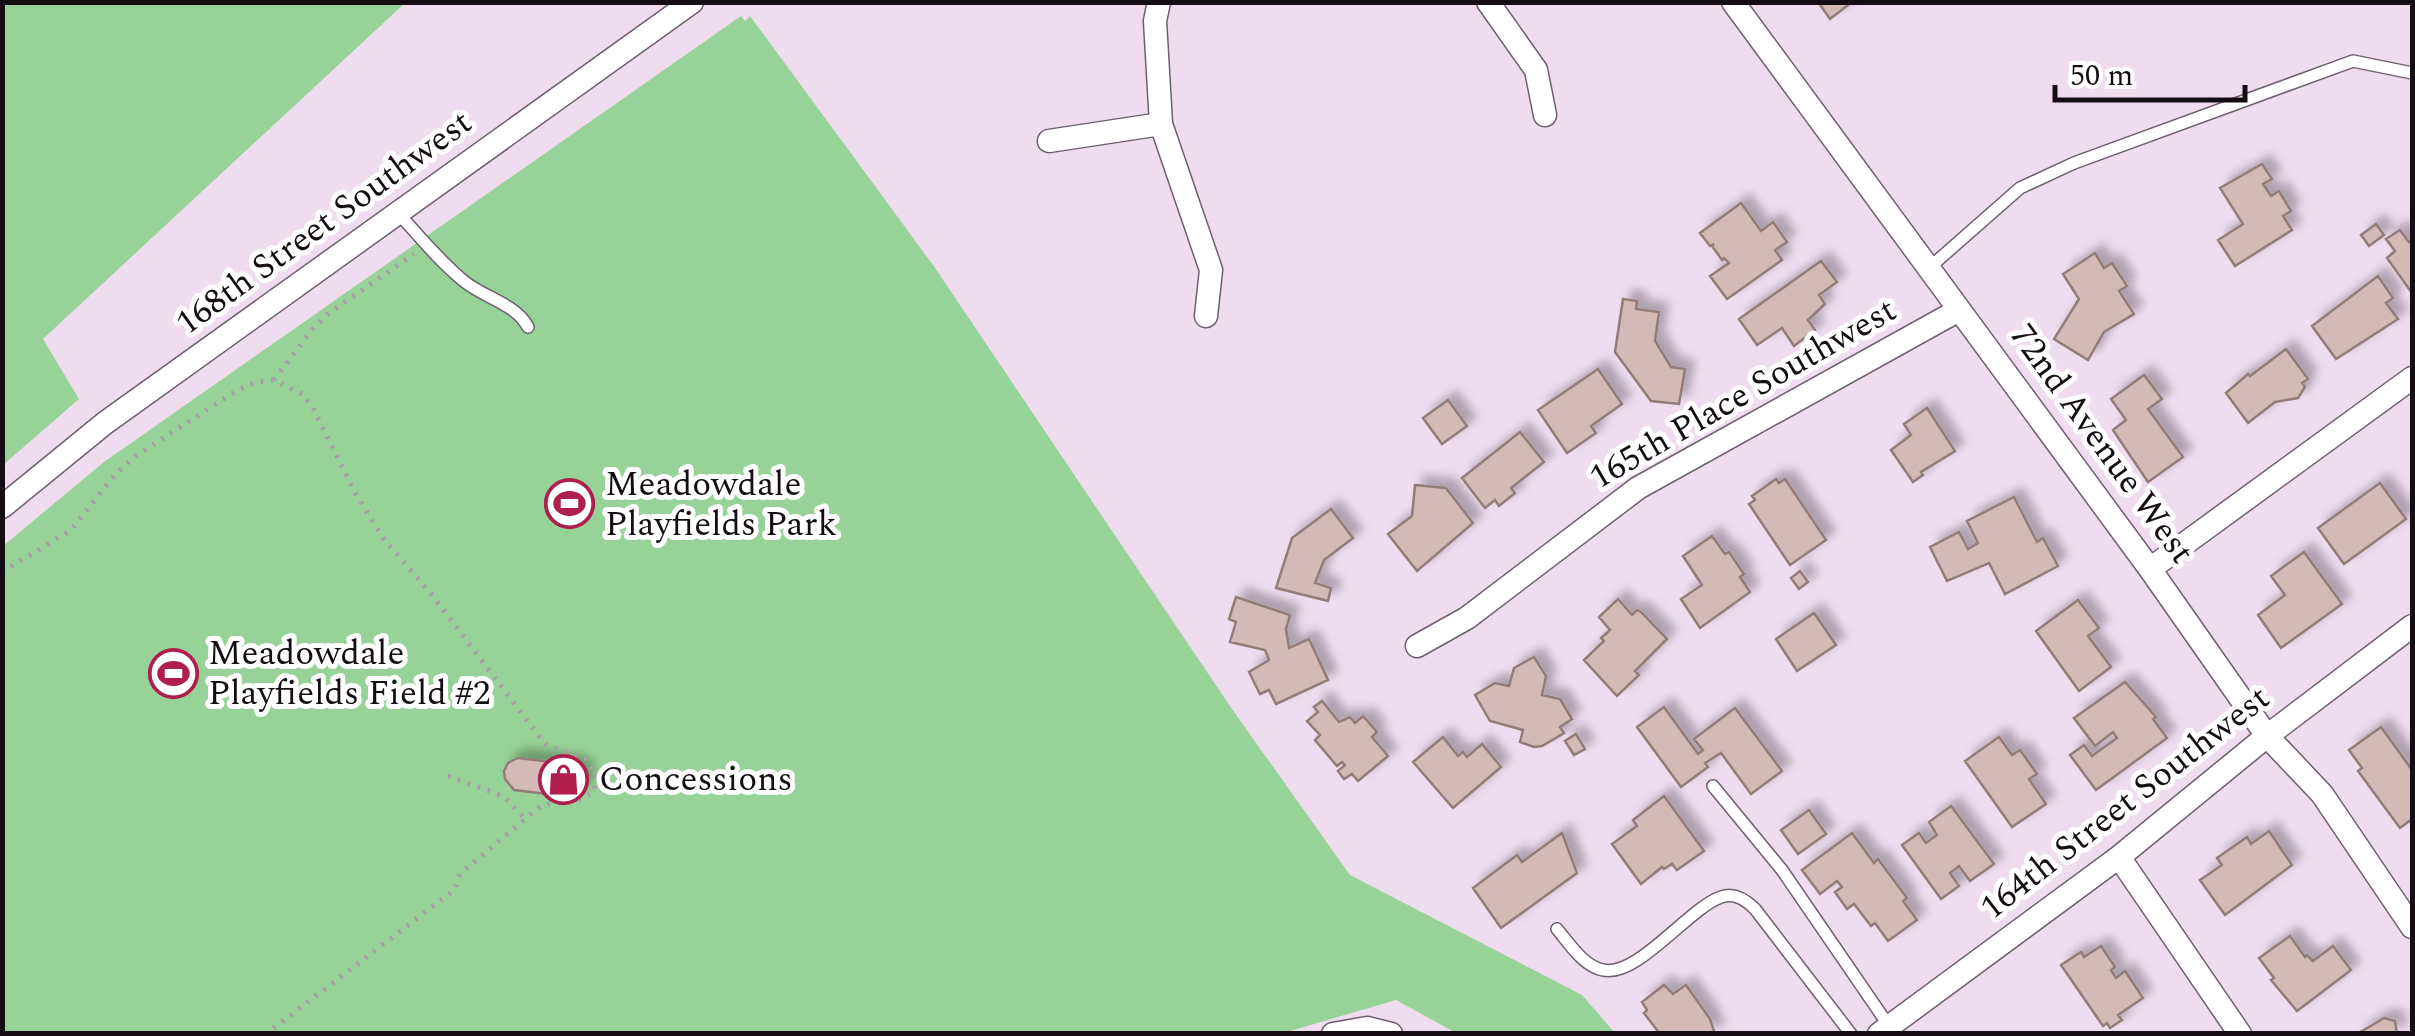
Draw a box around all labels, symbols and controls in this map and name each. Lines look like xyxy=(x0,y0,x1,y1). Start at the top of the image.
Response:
scale bar xyxy=(2055,40,2245,102)
text: 50 m xyxy=(2070,53,2133,99)
street label: 168th Street Southwest xyxy=(165,97,483,349)
street label: 165th Place Southwest xyxy=(1580,284,1906,504)
street label: 72nd Avenue West xyxy=(1997,313,2207,575)
place label: Meadowdale Playfields Park xyxy=(605,458,837,551)
sports icon: Meadowdale Playfields Park xyxy=(544,478,596,530)
place label: Meadowdale Playfields Field #2 xyxy=(208,627,491,720)
sports icon: Meadowdale Playfields Field #2 xyxy=(147,647,199,699)
street label: 164th Street Southwest xyxy=(1969,673,2281,933)
shop icon: Concessions xyxy=(538,753,590,805)
place label: Concessions xyxy=(599,753,793,806)

